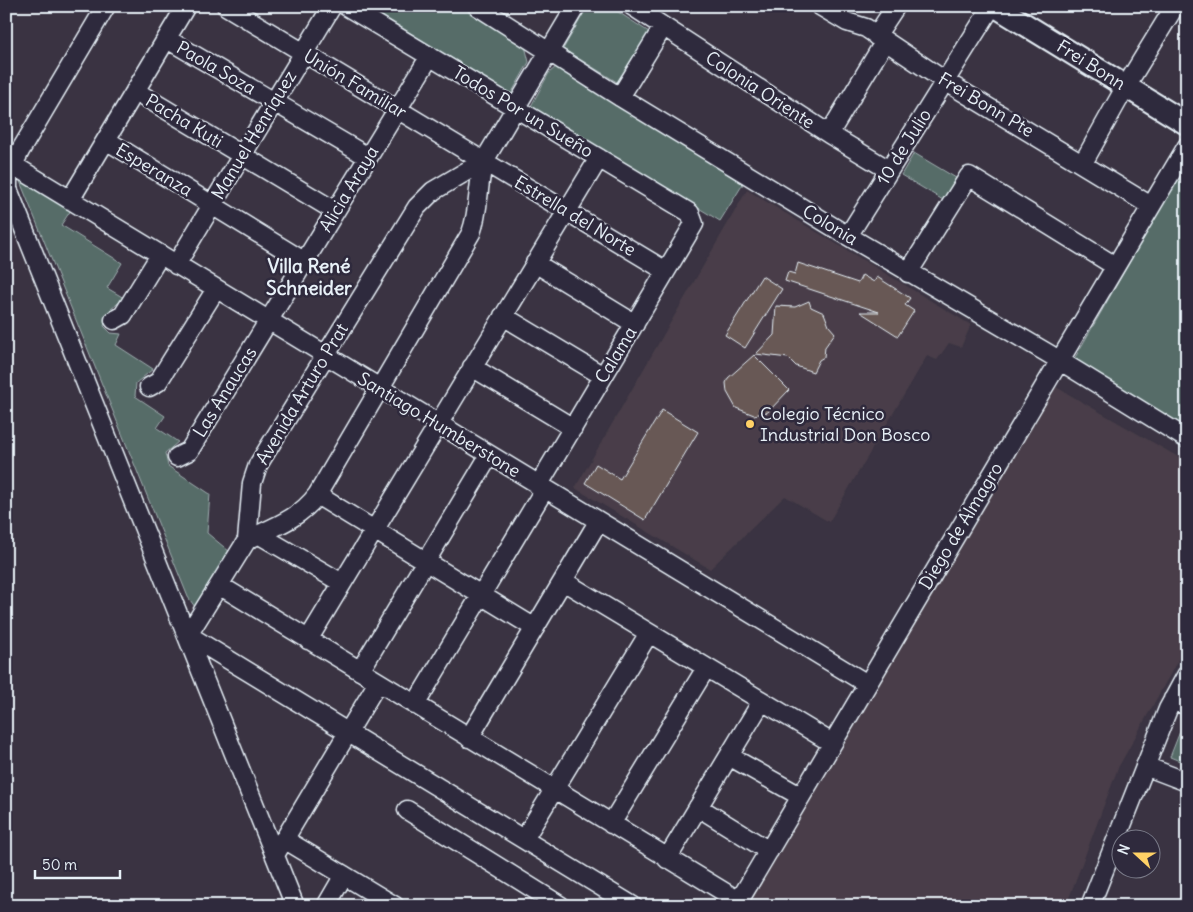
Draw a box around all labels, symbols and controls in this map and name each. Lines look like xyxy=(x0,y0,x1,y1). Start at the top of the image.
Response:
street label: Frei Bonn xyxy=(1053,34,1130,95)
street label: Paola Soza xyxy=(172,36,260,100)
street label: Unión Familiar xyxy=(299,44,412,124)
street label: Colonia Oriente xyxy=(701,46,819,133)
street label: Todos Por un Sueño xyxy=(449,61,598,163)
street label: Manuel Henríquez xyxy=(206,66,301,203)
street label: Frei Bonn Pte xyxy=(934,67,1038,142)
street label: Pacha Kuti xyxy=(141,89,227,153)
street label: 10 de Julio xyxy=(871,104,936,189)
street label: Esperanza xyxy=(112,138,197,201)
street label: Alicia Araya xyxy=(314,141,383,236)
street label: Estrella del Norte xyxy=(510,170,640,261)
street label: Colonia xyxy=(798,199,862,250)
district label: Villa René Schneider xyxy=(266,254,352,300)
street label: Avenida Arturo Prat xyxy=(250,319,353,469)
street label: Calama xyxy=(590,322,641,387)
street label: Las Anaucas xyxy=(188,342,261,441)
street label: Santiago Humberstone xyxy=(354,367,525,482)
place label: Colegio Técnico Industrial Don Bosco xyxy=(760,402,930,446)
marker: Colegio Técnico Industrial Don Bosco xyxy=(744,418,756,430)
street label: Diego de Almagro xyxy=(914,458,1008,594)
north arrow xyxy=(1110,830,1160,880)
text: N xyxy=(1114,842,1134,857)
scale bar xyxy=(35,847,120,879)
text: 50 m xyxy=(42,855,77,874)

